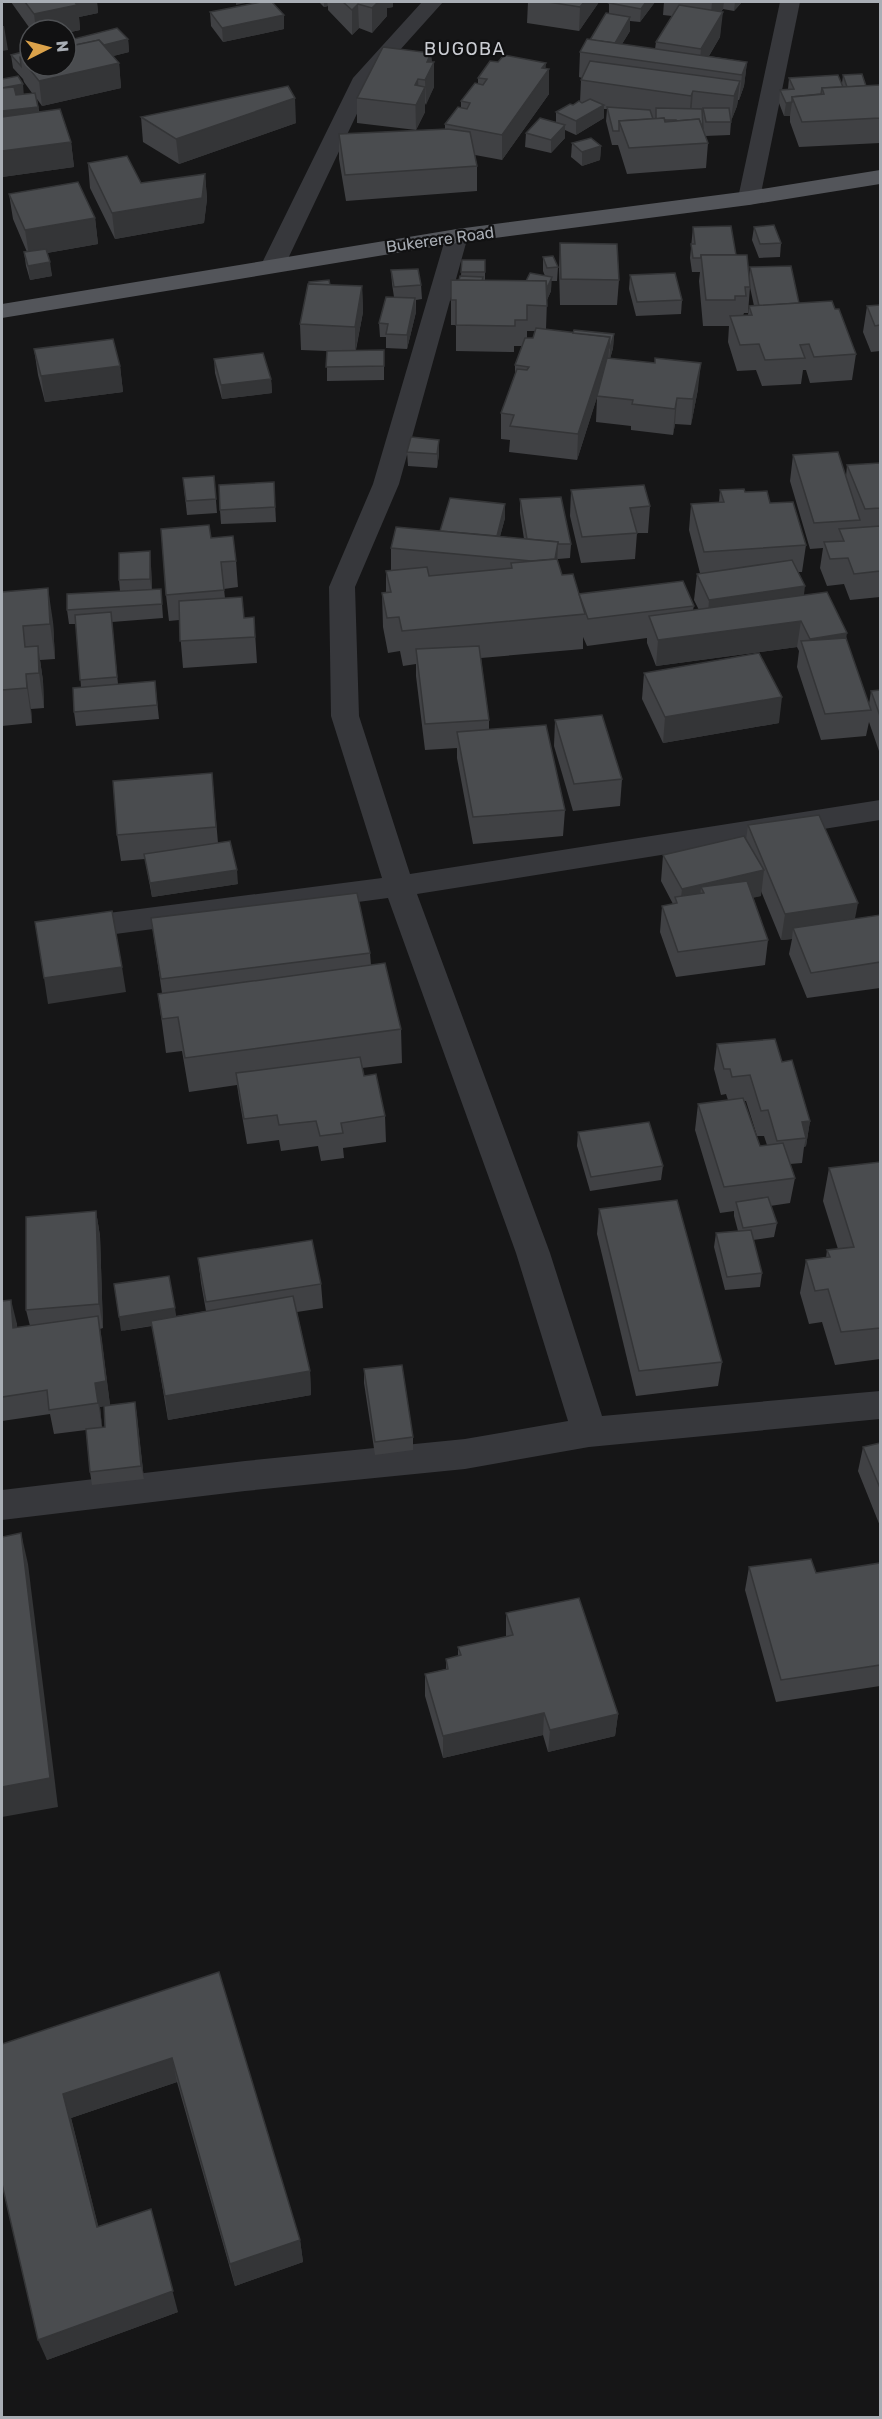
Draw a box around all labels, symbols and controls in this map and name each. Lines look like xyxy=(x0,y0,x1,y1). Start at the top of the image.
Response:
north arrow xyxy=(18,18,78,78)
district label: BUGOBA xyxy=(424,38,506,60)
text: N xyxy=(52,40,72,53)
street label: Bukerere Road xyxy=(385,223,495,256)

